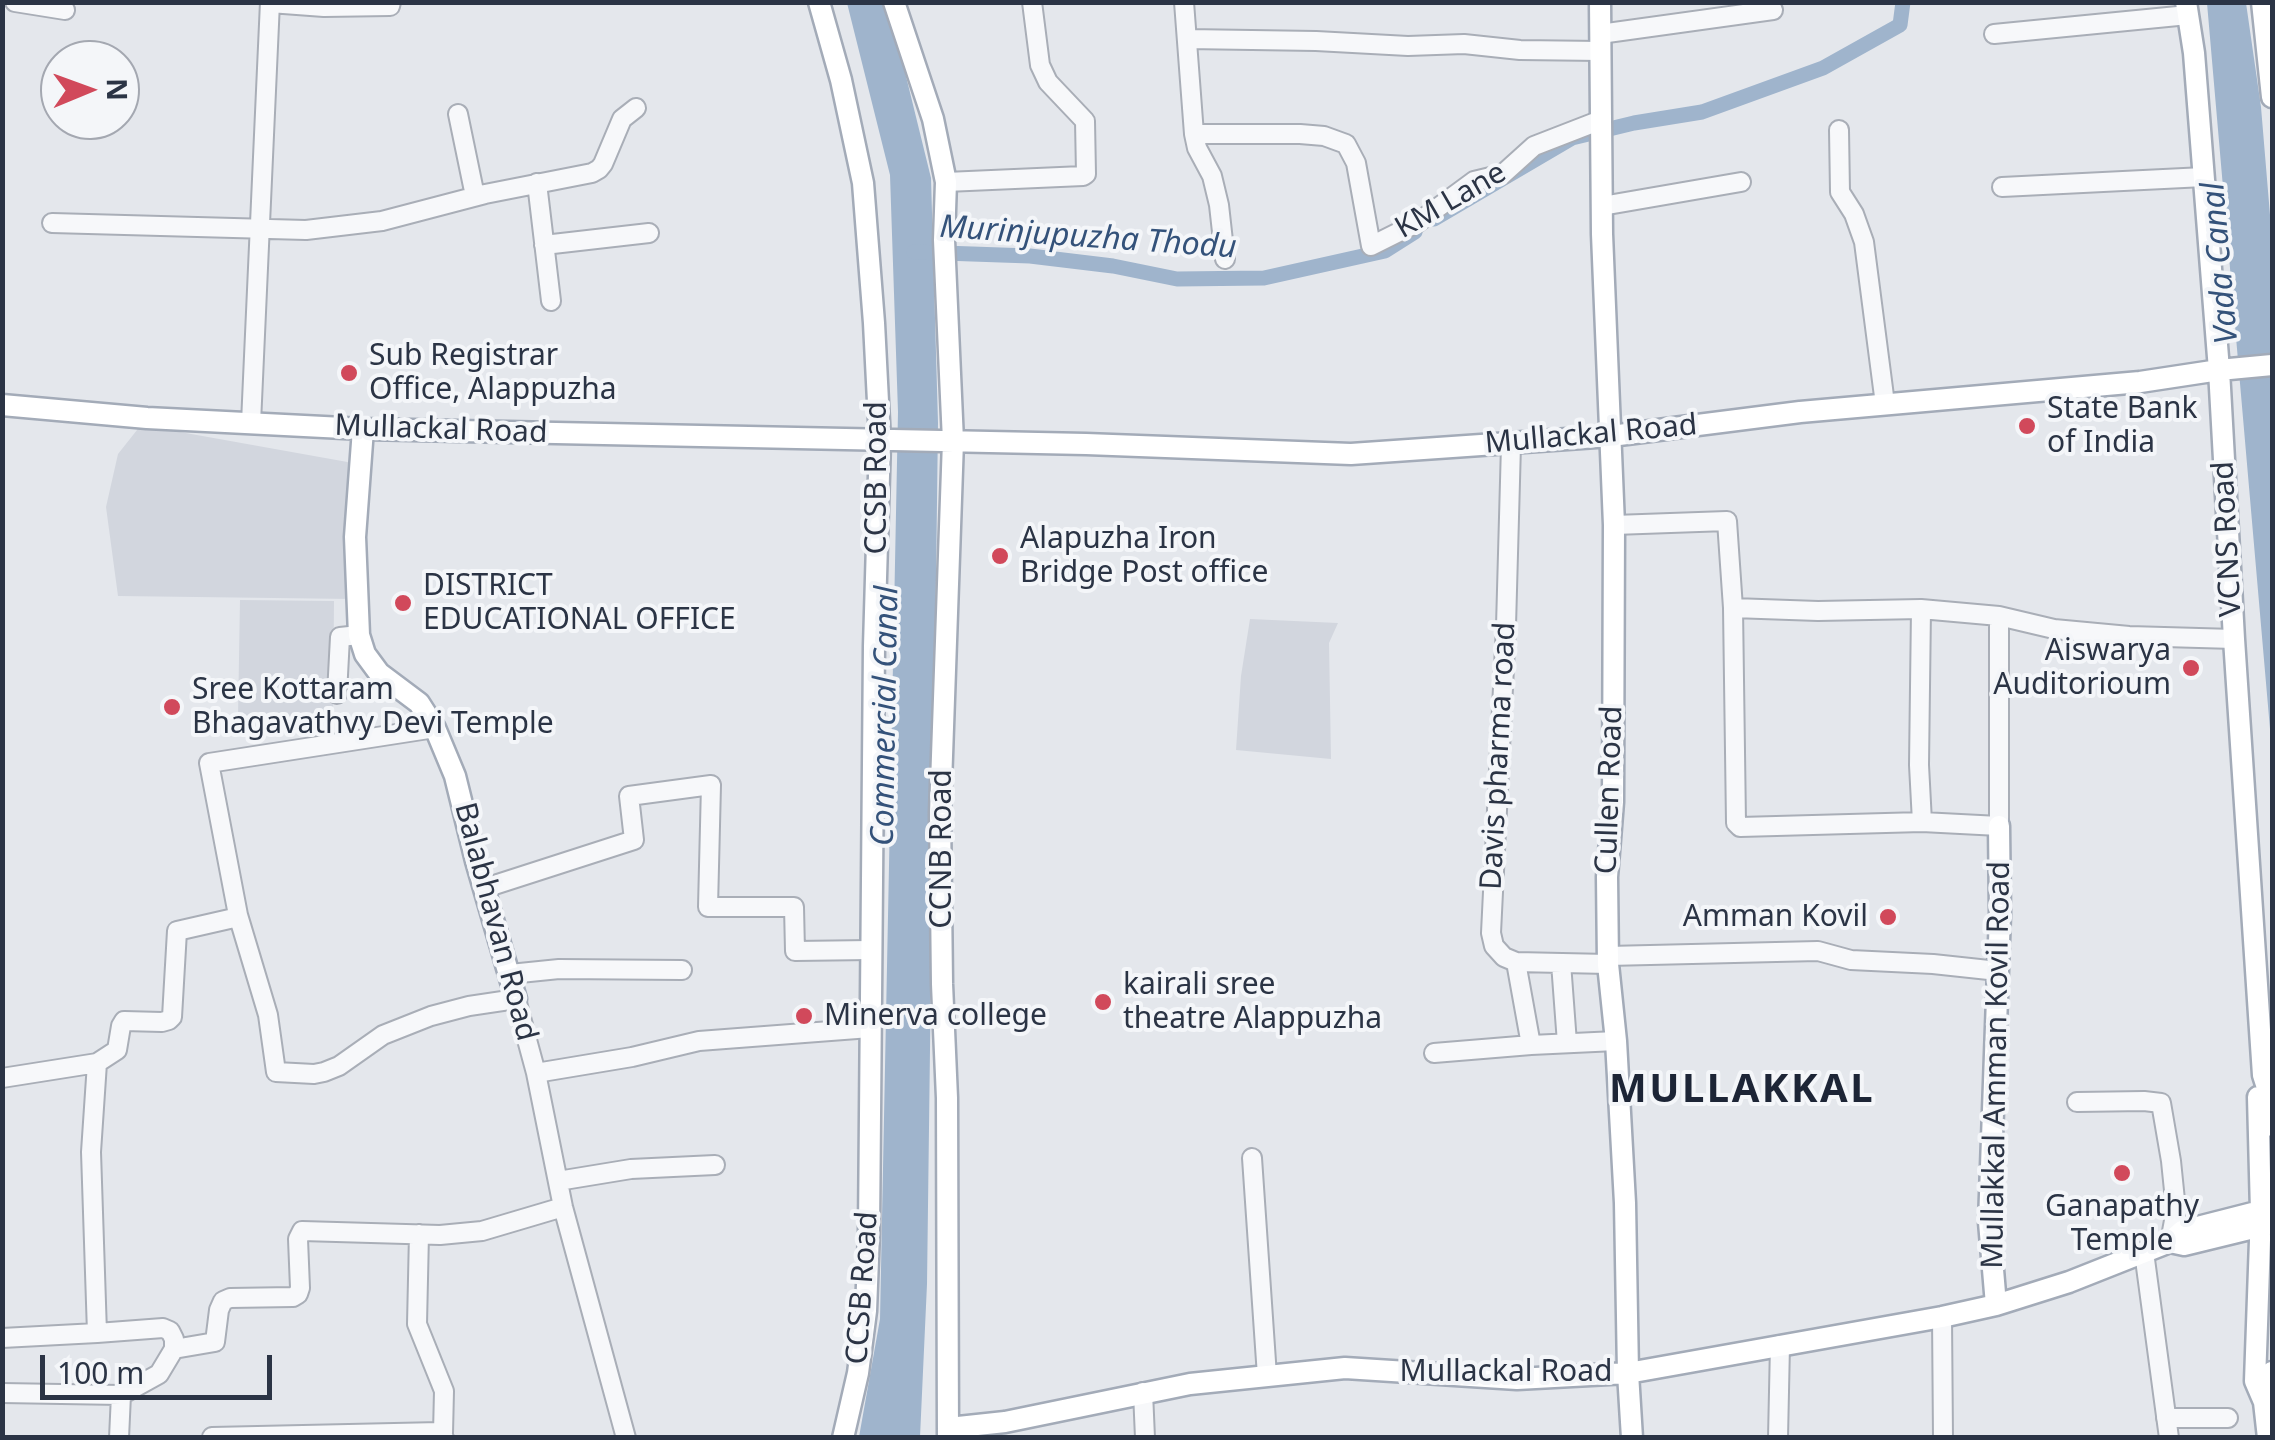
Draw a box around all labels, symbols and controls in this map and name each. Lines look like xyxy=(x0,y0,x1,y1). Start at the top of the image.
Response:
north arrow xyxy=(40,40,140,140)
text: N xyxy=(99,78,137,101)
street label: KM Lane xyxy=(1389,155,1513,247)
water label: Vada Canal xyxy=(2195,181,2247,345)
water label: Murinjupuzha Thodu xyxy=(938,208,1238,268)
place label: Sub Registrar Office, Alappuzha xyxy=(369,338,617,408)
marker: Sub Registrar Office, Alappuzha xyxy=(338,362,360,384)
place label: State Bank of India xyxy=(2047,391,2198,462)
street label: CCSB Road xyxy=(859,401,895,555)
street label: Mullackal Road xyxy=(334,408,548,452)
street label: Mullackal Road xyxy=(1483,408,1699,462)
marker: State Bank of India xyxy=(2016,415,2038,437)
street label: VCNS Road xyxy=(2206,460,2250,618)
place label: Alapuzha Iron Bridge Post office xyxy=(1020,521,1268,592)
marker: Alapuzha Iron Bridge Post office xyxy=(989,545,1011,567)
place label: DISTRICT EDUCATIONAL OFFICE xyxy=(423,568,736,638)
water label: Commercial Canal xyxy=(865,586,907,846)
marker: DISTRICT EDUCATIONAL OFFICE xyxy=(392,592,414,614)
street label: Davis pharma road xyxy=(1474,621,1524,891)
place label: Aiswarya Auditorioum xyxy=(1993,633,2171,704)
marker: Aiswarya Auditorioum xyxy=(2180,657,2202,679)
place label: Sree Kottaram Bhagavathvy Devi Temple xyxy=(192,672,554,742)
marker: Sree Kottaram Bhagavathvy Devi Temple xyxy=(161,696,183,718)
street label: Cullen Road xyxy=(1589,705,1631,875)
street label: CCNB Road xyxy=(924,769,960,929)
street label: Balabhavan Road xyxy=(446,799,544,1045)
street label: Mullakkal Amman Kovil Road xyxy=(1975,861,2019,1269)
place label: Amman Kovil xyxy=(1683,899,1868,935)
marker: Amman Kovil xyxy=(1877,906,1899,928)
place label: kairali sree theatre Alappuzha xyxy=(1123,967,1382,1038)
marker: kairali sree theatre Alappuzha xyxy=(1092,991,1114,1013)
place label: Minerva college xyxy=(824,998,1047,1034)
marker: Minerva college xyxy=(793,1005,815,1027)
district label: MULLAKKAL xyxy=(1609,1067,1875,1115)
marker: Ganapathy Temple xyxy=(2111,1162,2133,1184)
place label: Ganapathy Temple xyxy=(2045,1189,2199,1260)
street label: CCSB Road xyxy=(840,1210,886,1366)
scale bar xyxy=(45,1335,278,1397)
text: 100 m xyxy=(57,1352,144,1393)
street label: Mullackal Road xyxy=(1400,1354,1612,1390)

